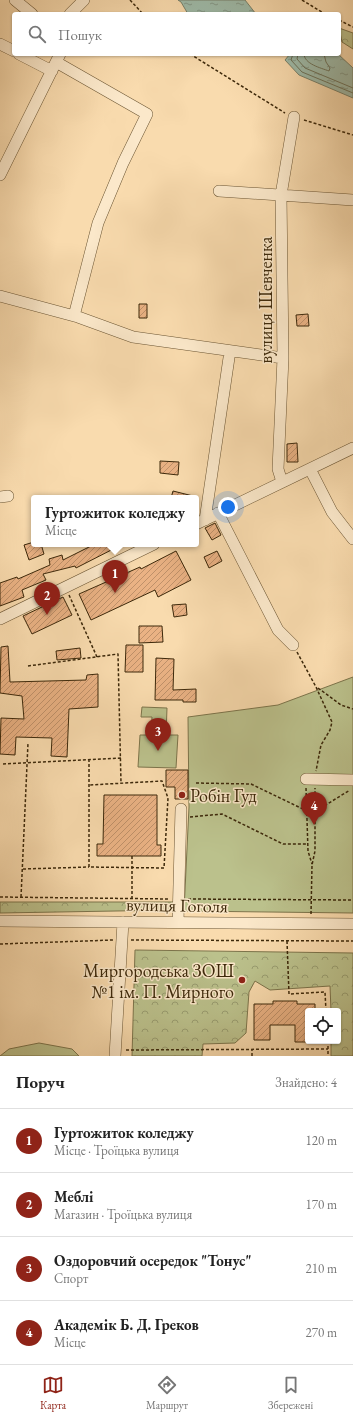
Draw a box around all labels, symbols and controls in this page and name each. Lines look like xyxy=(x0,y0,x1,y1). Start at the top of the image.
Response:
search box xyxy=(12,12,341,56)
icon: search xyxy=(26,23,48,45)
text: Пошук xyxy=(58,25,102,44)
street label: вулиця Шевченка xyxy=(254,236,277,363)
popup xyxy=(31,495,199,547)
your location xyxy=(218,497,238,517)
text: Гуртожиток коледжу xyxy=(45,503,185,522)
text: Місце xyxy=(45,522,77,539)
pin: 1 xyxy=(102,560,128,593)
pin: 2 xyxy=(34,582,60,615)
pin: 3 xyxy=(145,718,171,751)
place label: Робін Гуд xyxy=(190,784,257,807)
marker: Робін Гуд xyxy=(177,790,187,800)
pin: 4 xyxy=(301,792,327,825)
street label: вулиця Гоголя xyxy=(126,893,228,917)
place label: Миргородська ЗОШ №1 ім. П. Мирного xyxy=(83,959,234,1003)
marker: Миргородська ЗОШ №1 ім. П. Мирного xyxy=(237,975,247,985)
map controls xyxy=(305,1008,341,1044)
button: locate xyxy=(305,1008,341,1044)
text: Поруч xyxy=(16,1071,65,1093)
text: Знайдено: 4 xyxy=(275,1074,337,1091)
text: Гуртожиток коледжу xyxy=(54,1123,194,1142)
text: 1 xyxy=(26,1132,32,1149)
text: 120 m xyxy=(306,1132,337,1149)
text: Місце · Троїцька вулиця xyxy=(54,1142,179,1159)
text: Меблі xyxy=(54,1187,94,1206)
text: 2 xyxy=(26,1196,32,1213)
text: 170 m xyxy=(306,1196,337,1213)
text: Магазин · Троїцька вулиця xyxy=(54,1206,192,1223)
text: Оздоровчий осередок "Тонус" xyxy=(54,1251,252,1270)
text: 3 xyxy=(26,1260,32,1277)
text: 210 m xyxy=(306,1260,337,1277)
text: Спорт xyxy=(54,1270,88,1287)
text: Академік Б. Д. Греков xyxy=(54,1315,199,1334)
text: 4 xyxy=(26,1324,32,1341)
text: 270 m xyxy=(306,1324,337,1341)
text: Місце xyxy=(54,1334,86,1351)
tab: Карта xyxy=(40,1374,66,1412)
tab: Маршрут xyxy=(146,1374,188,1412)
tab: Збережені xyxy=(268,1374,313,1412)

